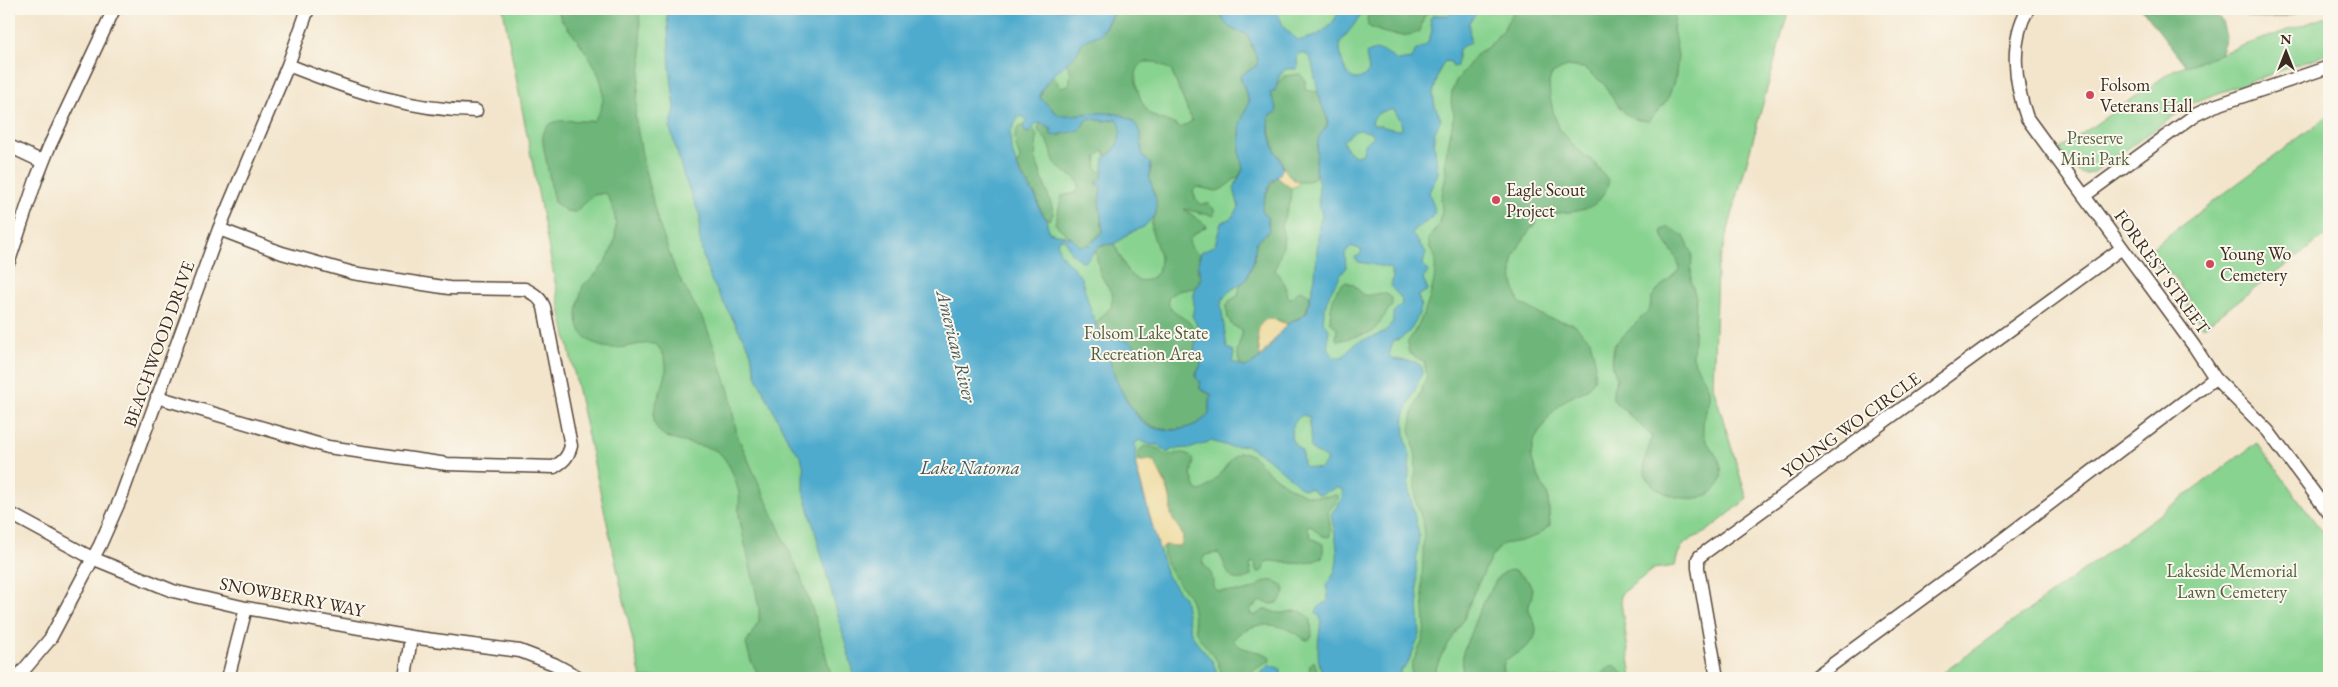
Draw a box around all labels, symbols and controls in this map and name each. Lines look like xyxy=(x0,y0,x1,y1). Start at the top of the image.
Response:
north arrow xyxy=(2260,28,2310,78)
text: N xyxy=(2280,30,2292,48)
place label: Folsom Veterans Hall xyxy=(2100,73,2193,117)
marker: Folsom Veterans Hall xyxy=(2084,89,2096,101)
park label: Preserve Mini Park xyxy=(2061,126,2130,170)
place label: Eagle Scout Project xyxy=(1506,178,1585,222)
marker: Eagle Scout Project xyxy=(1490,194,1502,206)
street label: FORREST STREET xyxy=(2109,205,2216,339)
place label: Young Wo Cemetery xyxy=(2220,242,2292,286)
street label: BEACHWOOD DRIVE xyxy=(118,258,199,430)
marker: Young Wo Cemetery xyxy=(2204,258,2216,270)
water label: American River xyxy=(930,285,983,406)
park label: Folsom Lake State Recreation Area xyxy=(1084,321,1208,365)
street label: YOUNG WO CIRCLE xyxy=(1777,366,1925,483)
water label: Lake Natoma xyxy=(919,455,1020,480)
park label: Lakeside Memorial Lawn Cemetery xyxy=(2167,559,2297,603)
street label: SNOWBERRY WAY xyxy=(218,571,368,622)

